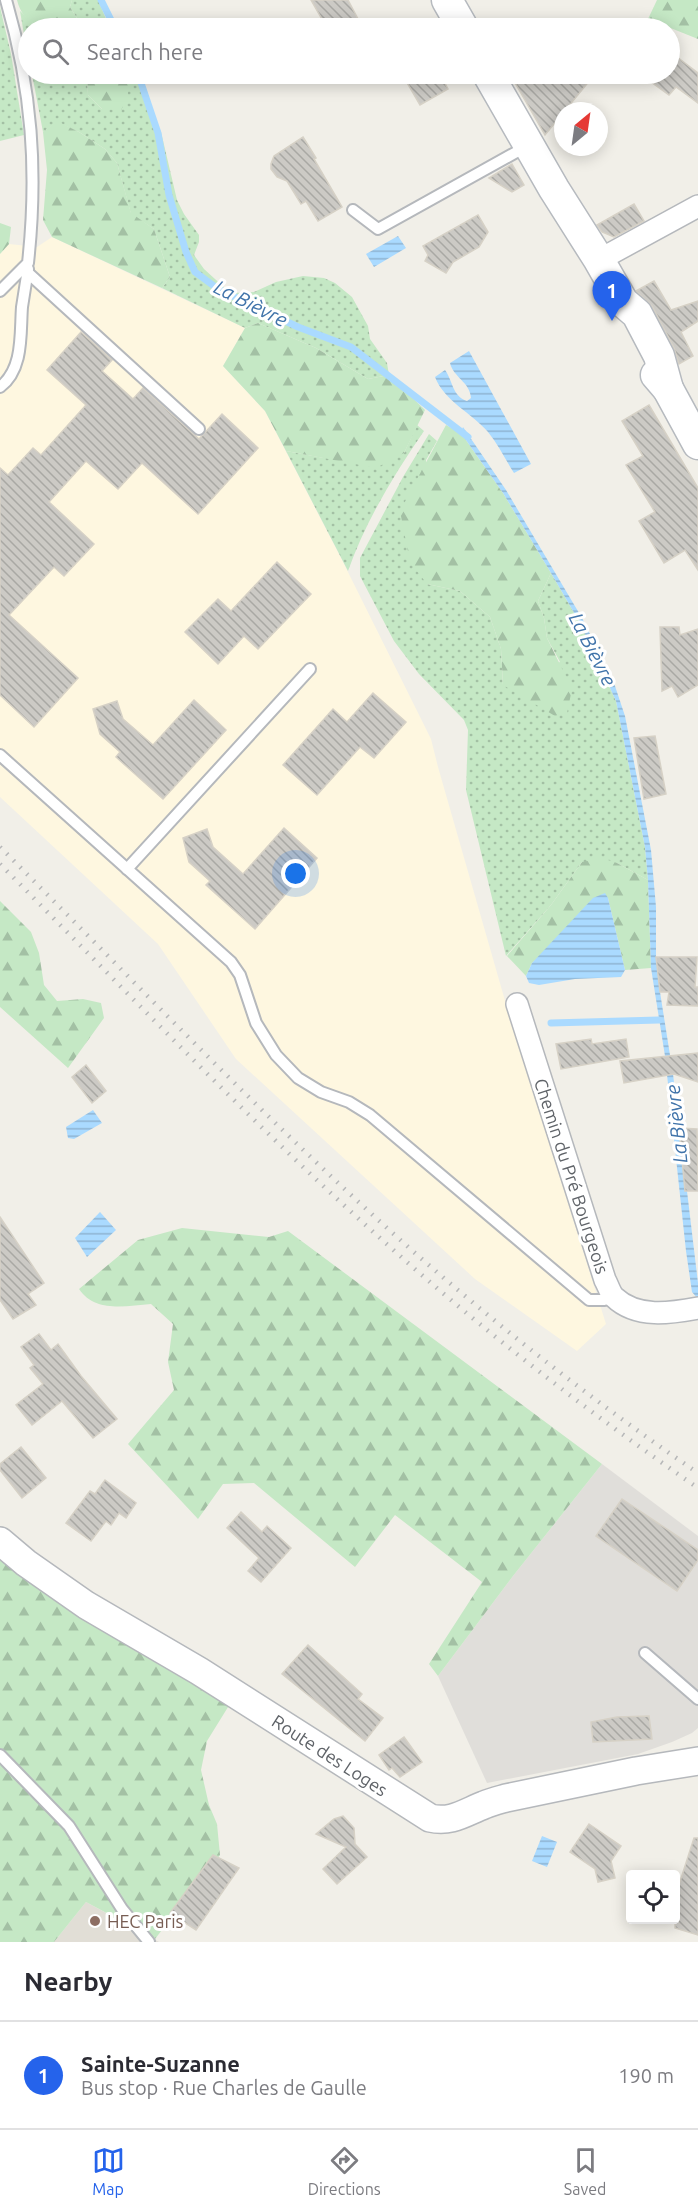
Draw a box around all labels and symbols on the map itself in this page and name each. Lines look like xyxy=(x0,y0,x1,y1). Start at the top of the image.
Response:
north arrow xyxy=(554,102,608,156)
pin: 1 xyxy=(592,272,632,321)
water label: La Bièvre xyxy=(211,275,291,331)
water label: La Bièvre xyxy=(565,609,621,689)
your location xyxy=(281,859,310,888)
street label: Chemin du Pré Bourgeois xyxy=(531,1076,613,1276)
water label: La Bièvre xyxy=(660,1083,692,1165)
street label: Route des Loges xyxy=(269,1710,391,1800)
place label: HEC Paris xyxy=(107,1911,184,1931)
marker: HEC Paris xyxy=(88,1914,102,1928)

